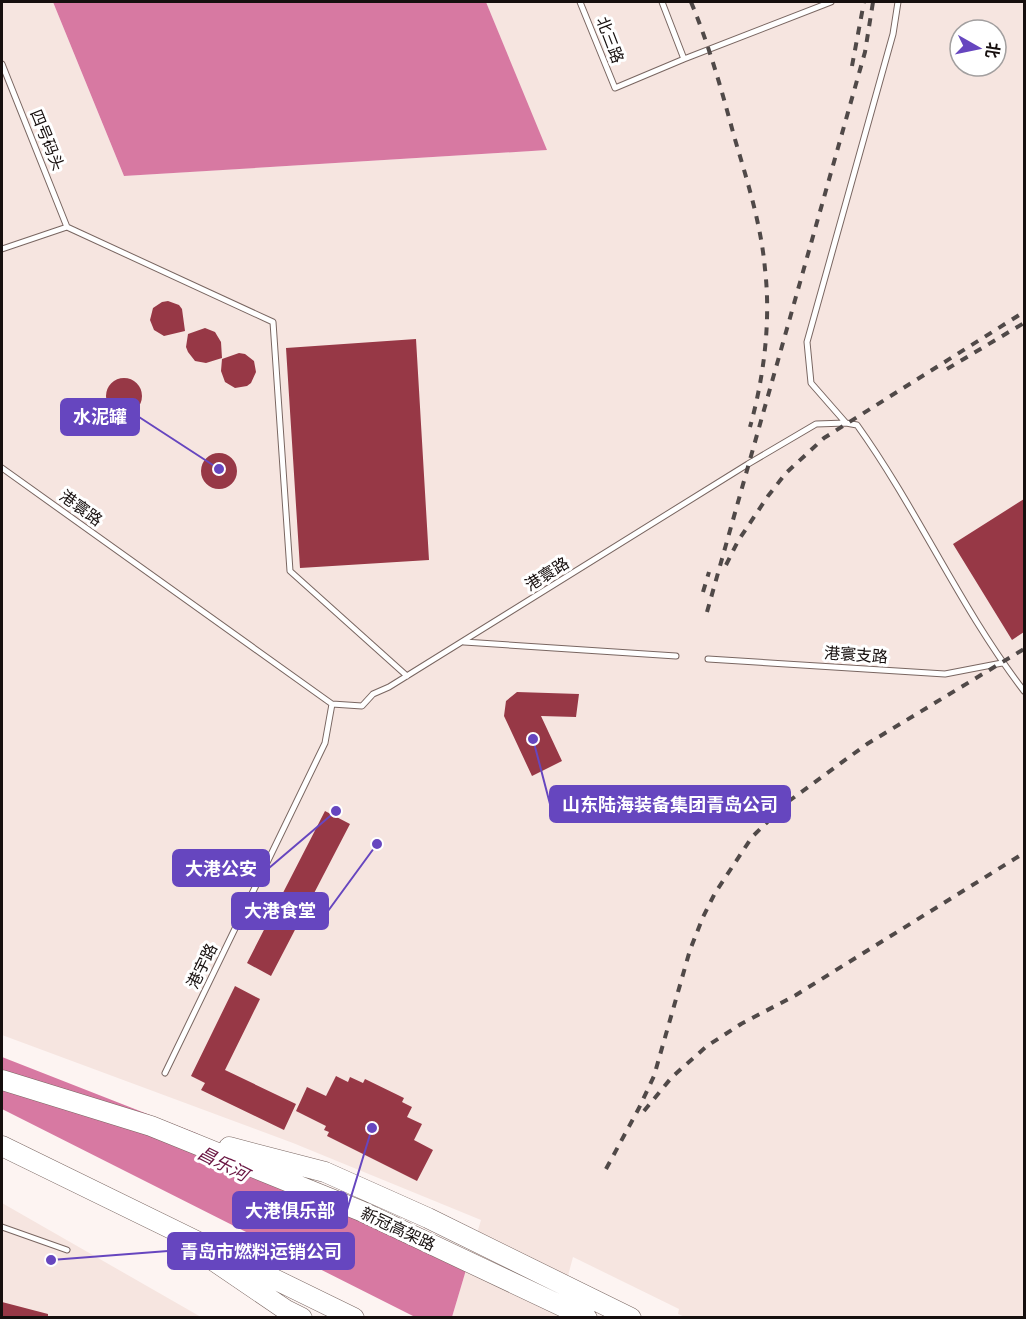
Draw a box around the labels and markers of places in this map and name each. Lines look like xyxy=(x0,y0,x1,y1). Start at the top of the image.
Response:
callout: 水泥罐 xyxy=(61,399,139,435)
callout: 山东陆海装备集团青岛公司 xyxy=(550,786,790,822)
callout: 大港公安 xyxy=(173,850,269,886)
callout: 大港食堂 xyxy=(232,893,328,929)
callout: 大港俱乐部 xyxy=(233,1192,347,1228)
callout: 青岛市燃料运销公司 xyxy=(168,1233,354,1269)

